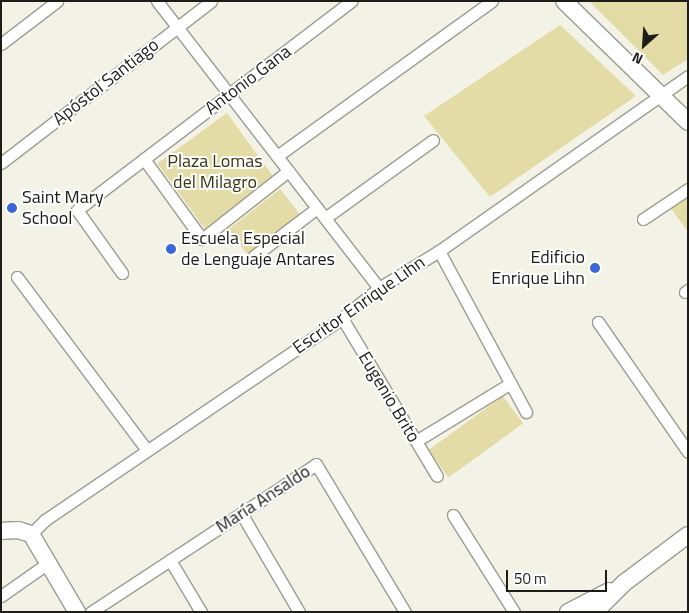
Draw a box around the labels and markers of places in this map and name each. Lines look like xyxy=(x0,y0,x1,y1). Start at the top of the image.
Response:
place label: Saint Mary School xyxy=(22,187,104,230)
marker: Saint Mary School xyxy=(6,202,18,214)
place label: Escuela Especial de Lenguaje Antares xyxy=(181,228,335,270)
marker: Escuela Especial de Lenguaje Antares xyxy=(165,243,177,255)
place label: Edificio Enrique Lihn xyxy=(491,247,585,290)
marker: Edificio Enrique Lihn xyxy=(589,262,601,274)

